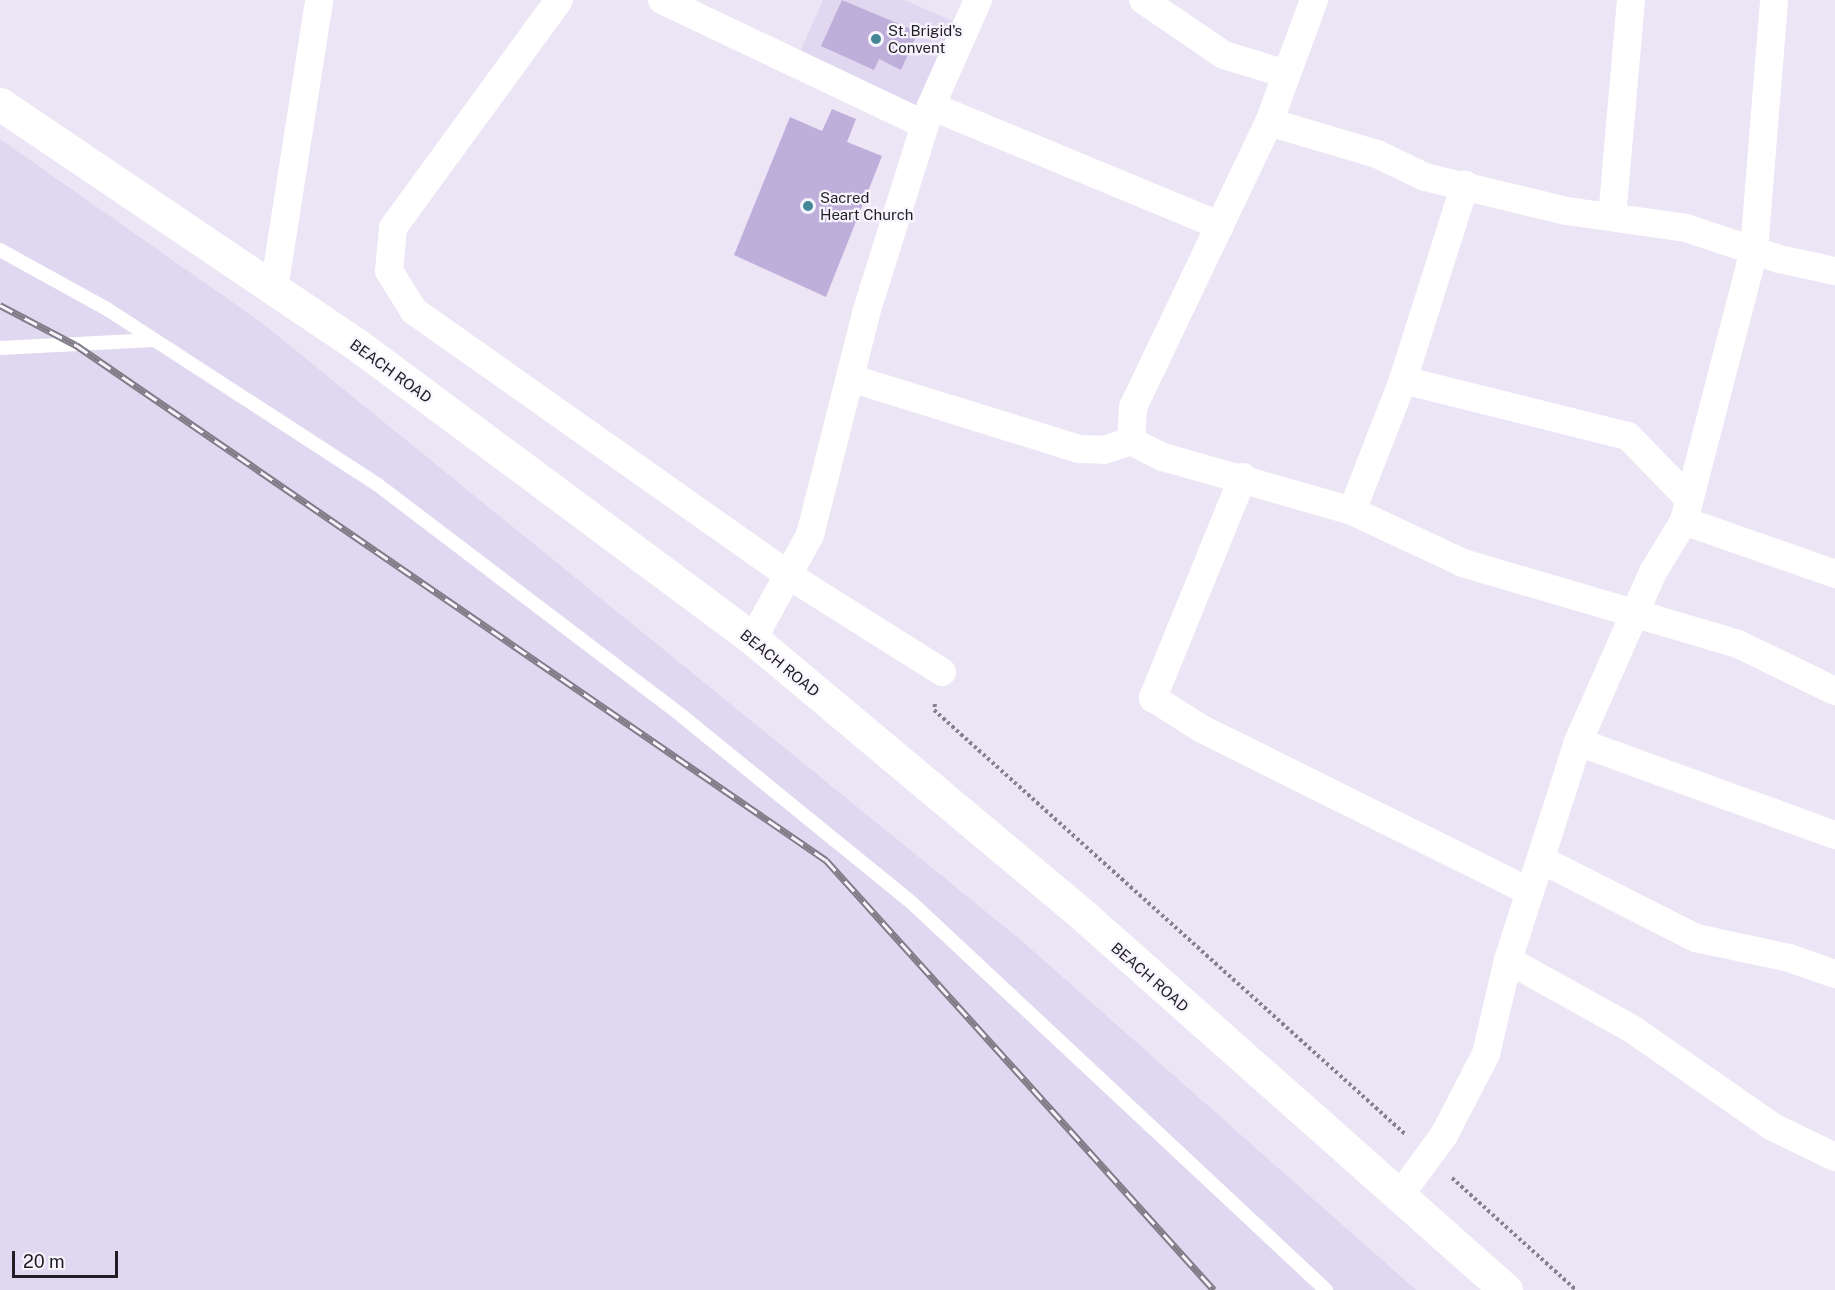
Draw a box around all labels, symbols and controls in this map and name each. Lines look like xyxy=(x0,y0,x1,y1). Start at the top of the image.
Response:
place label: St. Brigid's Convent xyxy=(888,21,962,56)
marker: St. Brigid's Convent xyxy=(869,32,883,46)
place label: Sacred Heart Church xyxy=(820,188,913,223)
marker: Sacred Heart Church xyxy=(801,199,815,213)
street label: BEACH ROAD xyxy=(347,335,435,407)
street label: BEACH ROAD xyxy=(737,626,823,700)
street label: BEACH ROAD xyxy=(1108,939,1192,1015)
scale bar xyxy=(15,1239,122,1277)
text: 20 m xyxy=(23,1251,65,1272)

